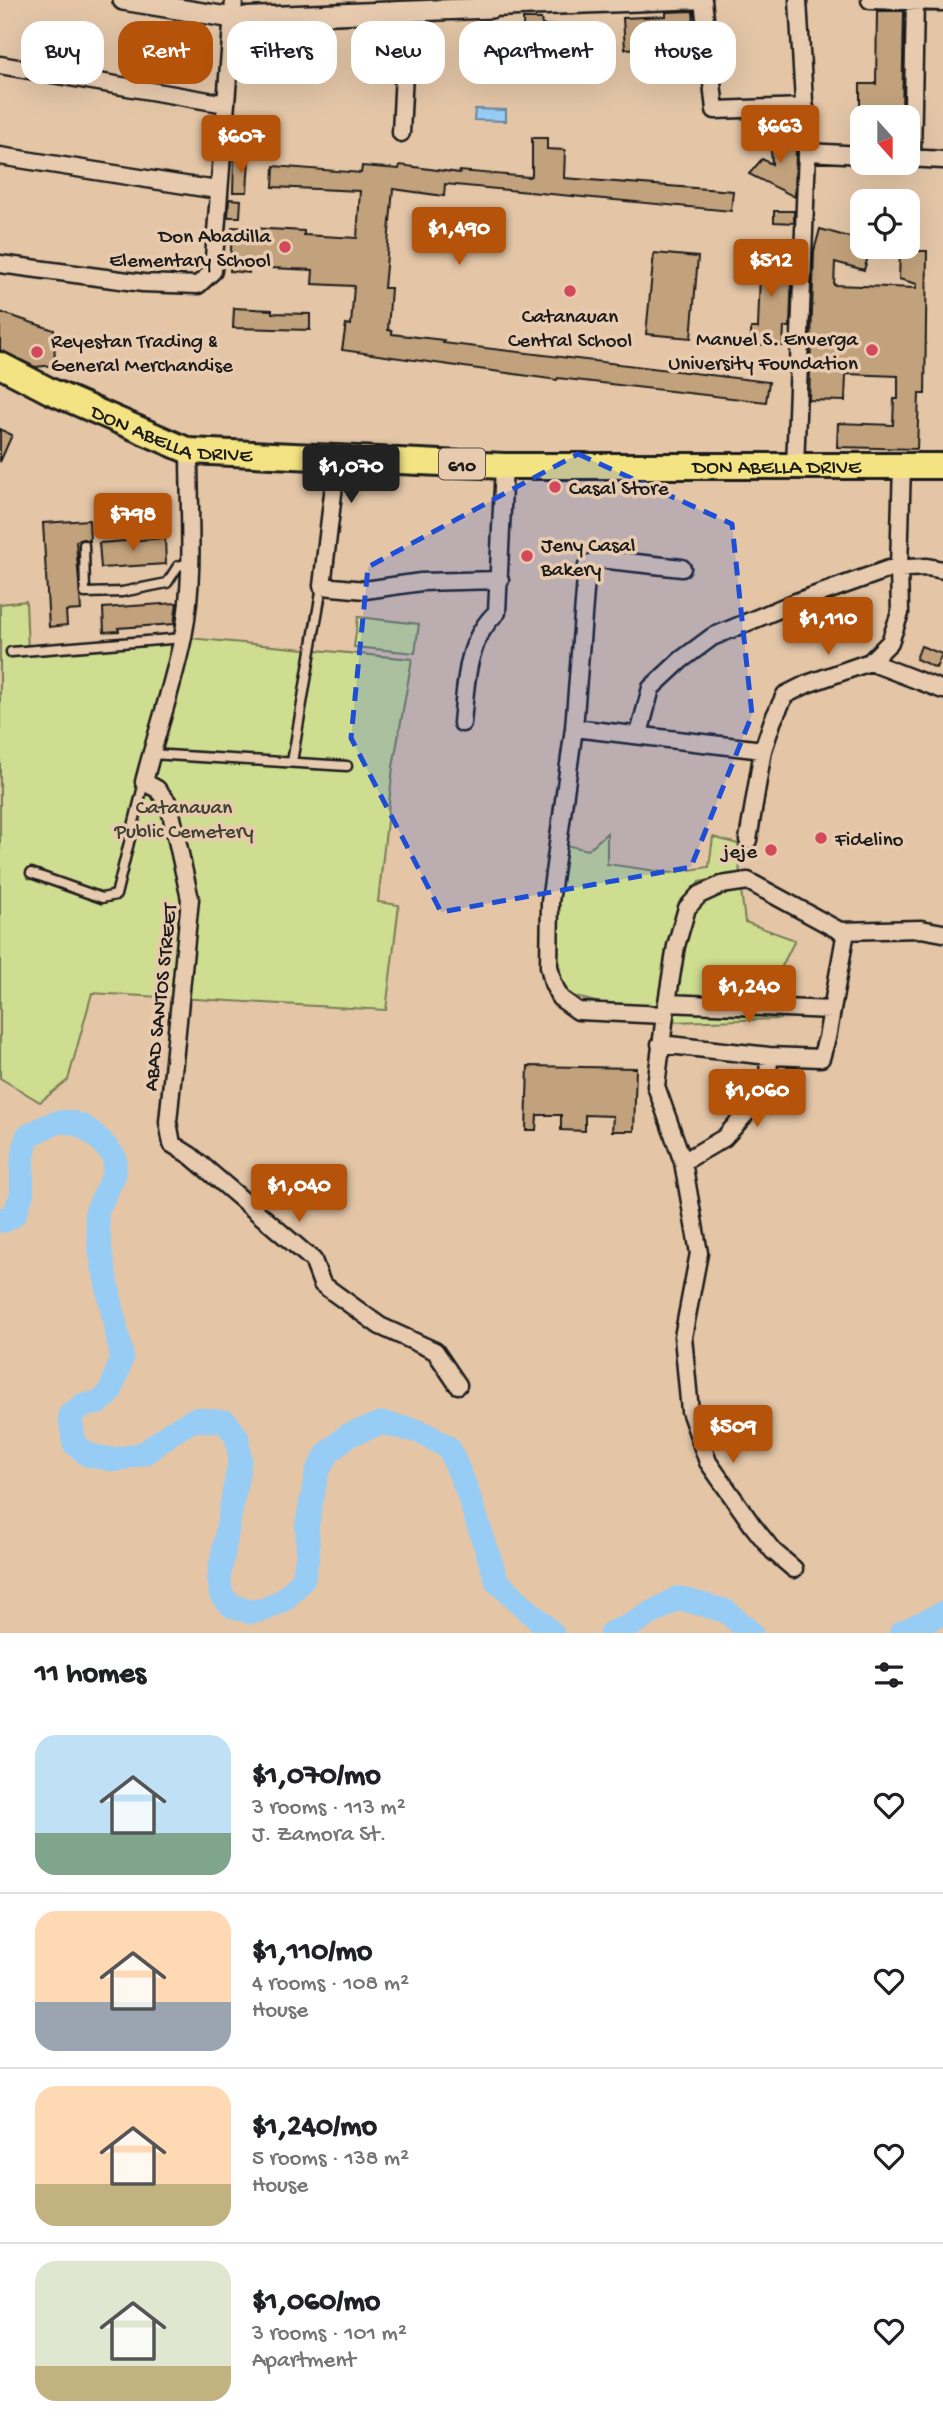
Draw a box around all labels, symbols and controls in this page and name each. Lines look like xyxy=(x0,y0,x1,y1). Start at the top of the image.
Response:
chip: Buy xyxy=(21,21,104,84)
chip: Rent xyxy=(118,21,213,84)
chip: Filters xyxy=(227,21,337,84)
chip: New xyxy=(351,21,445,84)
chip: Apartment xyxy=(459,21,616,84)
chip: House xyxy=(630,21,736,84)
north arrow xyxy=(850,105,920,175)
map controls xyxy=(850,105,920,259)
pin: $663 xyxy=(739,106,821,165)
text: $663 xyxy=(757,114,803,141)
pin: $607 xyxy=(200,116,282,175)
text: $607 xyxy=(217,124,265,151)
button: locate xyxy=(850,189,920,259)
pin: $1,490 xyxy=(402,208,516,267)
text: $1,490 xyxy=(428,216,490,243)
place label: Don Abadilla Elementary School xyxy=(109,226,272,275)
marker: Don Abadilla Elementary School xyxy=(277,239,293,255)
pin: $512 xyxy=(730,240,812,299)
text: $512 xyxy=(750,248,793,275)
marker: Catanauan Central School xyxy=(562,283,578,299)
place label: Catanauan Central School xyxy=(508,306,632,355)
place label: Manuel S. Enverga University Foundation xyxy=(668,329,859,378)
place label: Reyestan Trading & General Merchandise xyxy=(51,331,234,380)
marker: Manuel S. Enverga University Foundation xyxy=(864,342,880,358)
marker: Reyestan Trading & General Merchandise xyxy=(29,344,45,360)
street label: DON ABELLA DRIVE xyxy=(84,400,254,470)
pin: $1,070 xyxy=(294,446,408,505)
road number: 610 xyxy=(439,449,485,480)
text: $1,070 xyxy=(319,454,383,481)
street label: DON ABELLA DRIVE xyxy=(691,457,862,482)
place label: Casal Store xyxy=(569,478,670,503)
marker: Casal Store xyxy=(547,479,563,495)
pin: $798 xyxy=(92,494,174,553)
text: $798 xyxy=(110,502,156,529)
place label: Jeny Casal Bakery xyxy=(540,535,635,584)
marker: Jeny Casal Bakery xyxy=(519,548,535,564)
pin: $1,110 xyxy=(771,598,885,657)
text: $1,110 xyxy=(799,606,857,633)
park label: Catanauan Public Cemetery xyxy=(114,797,253,846)
place label: Fidelino xyxy=(834,829,904,854)
marker: Fidelino xyxy=(813,830,829,846)
place label: jeje xyxy=(720,841,758,866)
marker: jeje xyxy=(763,842,779,858)
street label: ABAD SANTOS STREET xyxy=(140,901,185,1092)
pin: $1,240 xyxy=(692,965,806,1025)
text: $1,240 xyxy=(718,974,780,1001)
pin: $1,060 xyxy=(700,1070,814,1129)
text: $1,060 xyxy=(725,1078,789,1105)
pin: $1,040 xyxy=(242,1164,356,1224)
text: $1,040 xyxy=(267,1173,331,1200)
pin: $509 xyxy=(692,1406,774,1465)
text: $509 xyxy=(709,1414,757,1441)
icon: filters xyxy=(870,1656,908,1694)
text: 11 homes xyxy=(35,1658,146,1693)
text: $1,070/mo xyxy=(252,1760,381,1795)
icon: home xyxy=(91,1763,175,1847)
icon: heart xyxy=(870,1786,908,1824)
text: 3 rooms · 113 m² xyxy=(252,1795,406,1822)
text: J. Zamora St. xyxy=(252,1822,386,1849)
text: $1,110/mo xyxy=(252,1936,372,1971)
icon: home xyxy=(91,1939,175,2023)
icon: heart xyxy=(870,1962,908,2000)
text: 4 rooms · 108 m² xyxy=(252,1971,409,1998)
text: House xyxy=(252,1998,308,2025)
text: $1,240/mo xyxy=(252,2111,377,2146)
icon: home xyxy=(91,2114,175,2198)
icon: heart xyxy=(870,2137,908,2175)
text: 5 rooms · 138 m² xyxy=(252,2146,409,2173)
text: House xyxy=(252,2173,308,2200)
text: $1,060/mo xyxy=(252,2286,380,2321)
icon: home xyxy=(91,2289,175,2373)
icon: heart xyxy=(870,2312,908,2350)
text: 3 rooms · 101 m² xyxy=(252,2321,407,2348)
text: Apartment xyxy=(252,2348,356,2375)

